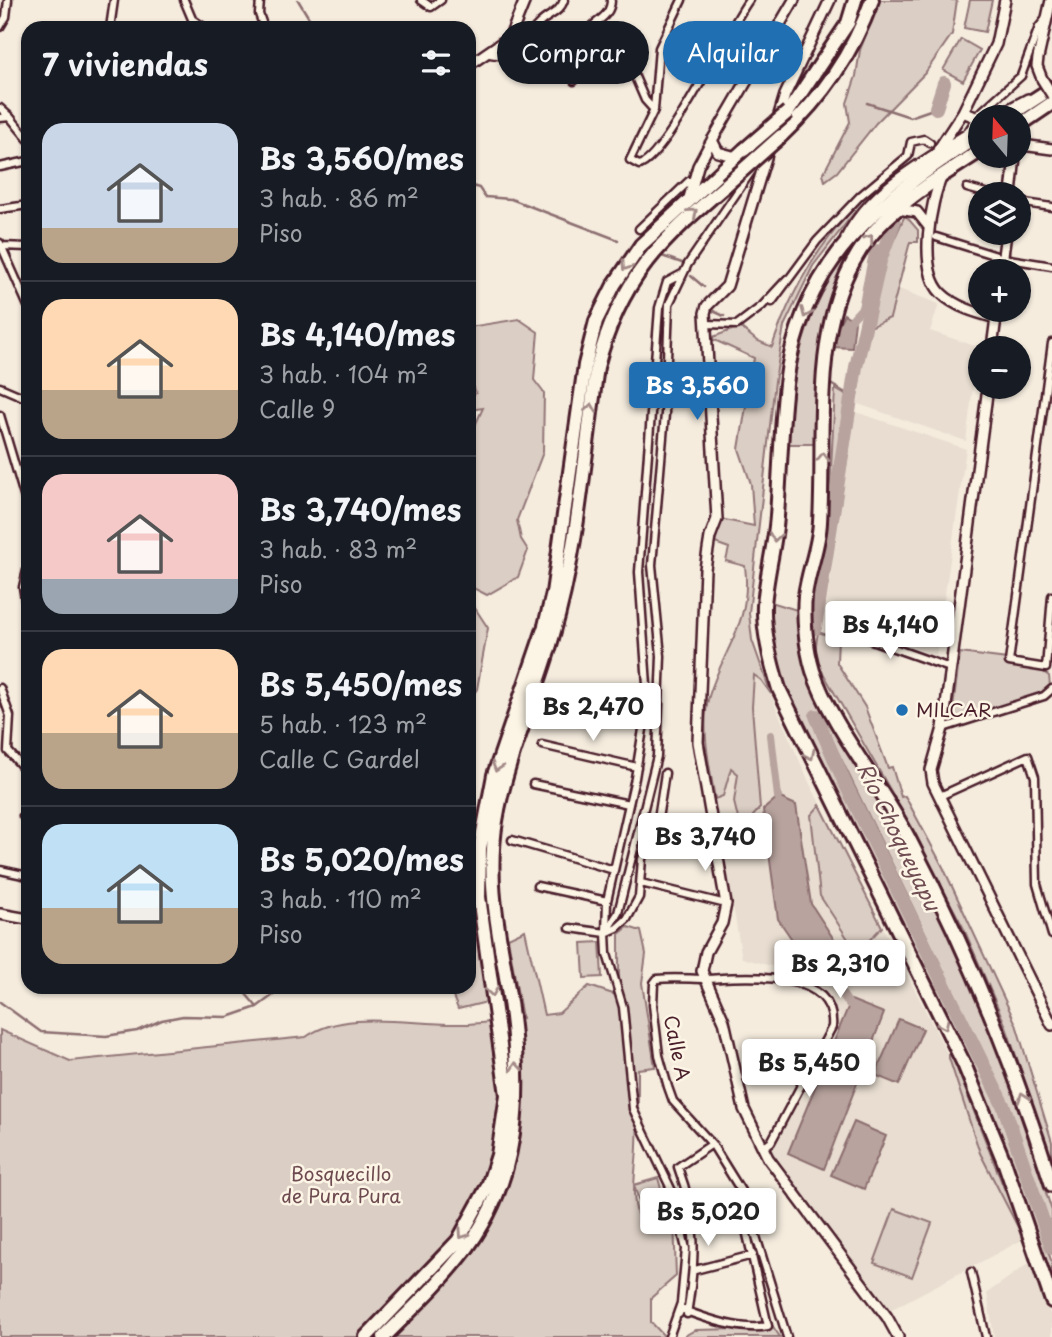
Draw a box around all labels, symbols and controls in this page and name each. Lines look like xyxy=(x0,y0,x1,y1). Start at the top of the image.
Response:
chip: Comprar xyxy=(497,21,649,84)
chip: Alquilar xyxy=(663,21,803,84)
text: 7 viviendas xyxy=(42,41,208,86)
icon: filters xyxy=(417,44,455,82)
north arrow xyxy=(968,105,1031,168)
map controls xyxy=(968,105,1031,399)
text: Bs 3,560/mes xyxy=(259,135,464,180)
icon: home xyxy=(98,151,182,235)
text: 3 hab. · 86 m² xyxy=(259,180,419,215)
button: layers xyxy=(968,182,1031,245)
one-way arrow xyxy=(685,209,698,221)
text: Piso xyxy=(259,215,303,250)
one-way arrow xyxy=(861,234,874,247)
one-way arrow xyxy=(622,258,634,271)
button: + xyxy=(968,259,1031,322)
one-way arrow xyxy=(800,306,814,318)
text: Bs 4,140/mes xyxy=(259,311,455,356)
icon: home xyxy=(98,327,182,411)
button: − xyxy=(968,336,1031,399)
text: 3 hab. · 104 m² xyxy=(259,356,428,391)
pin: Bs 3,560 xyxy=(625,362,769,422)
text: Bs 3,560 xyxy=(645,367,749,402)
text: Calle 9 xyxy=(259,391,335,426)
one-way arrow xyxy=(583,402,598,414)
one-way arrow xyxy=(816,451,831,462)
text: Bs 3,740/mes xyxy=(259,486,462,531)
icon: home xyxy=(98,502,182,586)
text: 3 hab. · 83 m² xyxy=(259,531,417,566)
one-way arrow xyxy=(768,531,783,543)
text: Piso xyxy=(259,566,303,601)
pin: Bs 4,140 xyxy=(818,602,962,661)
text: Bs 4,140 xyxy=(841,606,939,641)
text: Bs 5,450/mes xyxy=(259,661,462,706)
icon: home xyxy=(98,677,182,761)
pin: Bs 2,470 xyxy=(521,684,665,743)
text: Bs 2,470 xyxy=(542,688,644,723)
place label: MILCAR xyxy=(916,695,992,723)
marker: MILCAR xyxy=(894,702,910,718)
text: 5 hab. · 123 m² xyxy=(259,706,427,741)
text: Calle C Gardel xyxy=(259,741,420,776)
one-way arrow xyxy=(802,748,816,760)
water label: Río Choqueyapu xyxy=(850,757,950,917)
one-way arrow xyxy=(490,761,505,773)
pin: Bs 3,740 xyxy=(633,814,777,873)
text: Bs 3,740 xyxy=(654,818,756,853)
text: Bs 5,020/mes xyxy=(259,836,464,881)
icon: home xyxy=(98,852,182,936)
text: 3 hab. · 110 m² xyxy=(259,881,422,916)
text: Piso xyxy=(259,916,303,951)
pin: Bs 2,310 xyxy=(768,940,912,1000)
text: Bs 2,310 xyxy=(790,945,890,980)
one-way arrow xyxy=(484,986,499,998)
street label: Calle A xyxy=(658,1013,698,1083)
one-way arrow xyxy=(936,1017,949,1030)
pin: Bs 5,450 xyxy=(737,1040,881,1099)
text: Bs 5,450 xyxy=(758,1044,860,1079)
one-way arrow xyxy=(509,1061,524,1072)
one-way arrow xyxy=(1017,1092,1031,1104)
park label: Bosquecillo de Pura Pura xyxy=(281,1159,401,1209)
pin: Bs 5,020 xyxy=(636,1188,780,1248)
text: Bs 5,020 xyxy=(656,1193,760,1228)
one-way arrow xyxy=(458,1226,471,1239)

